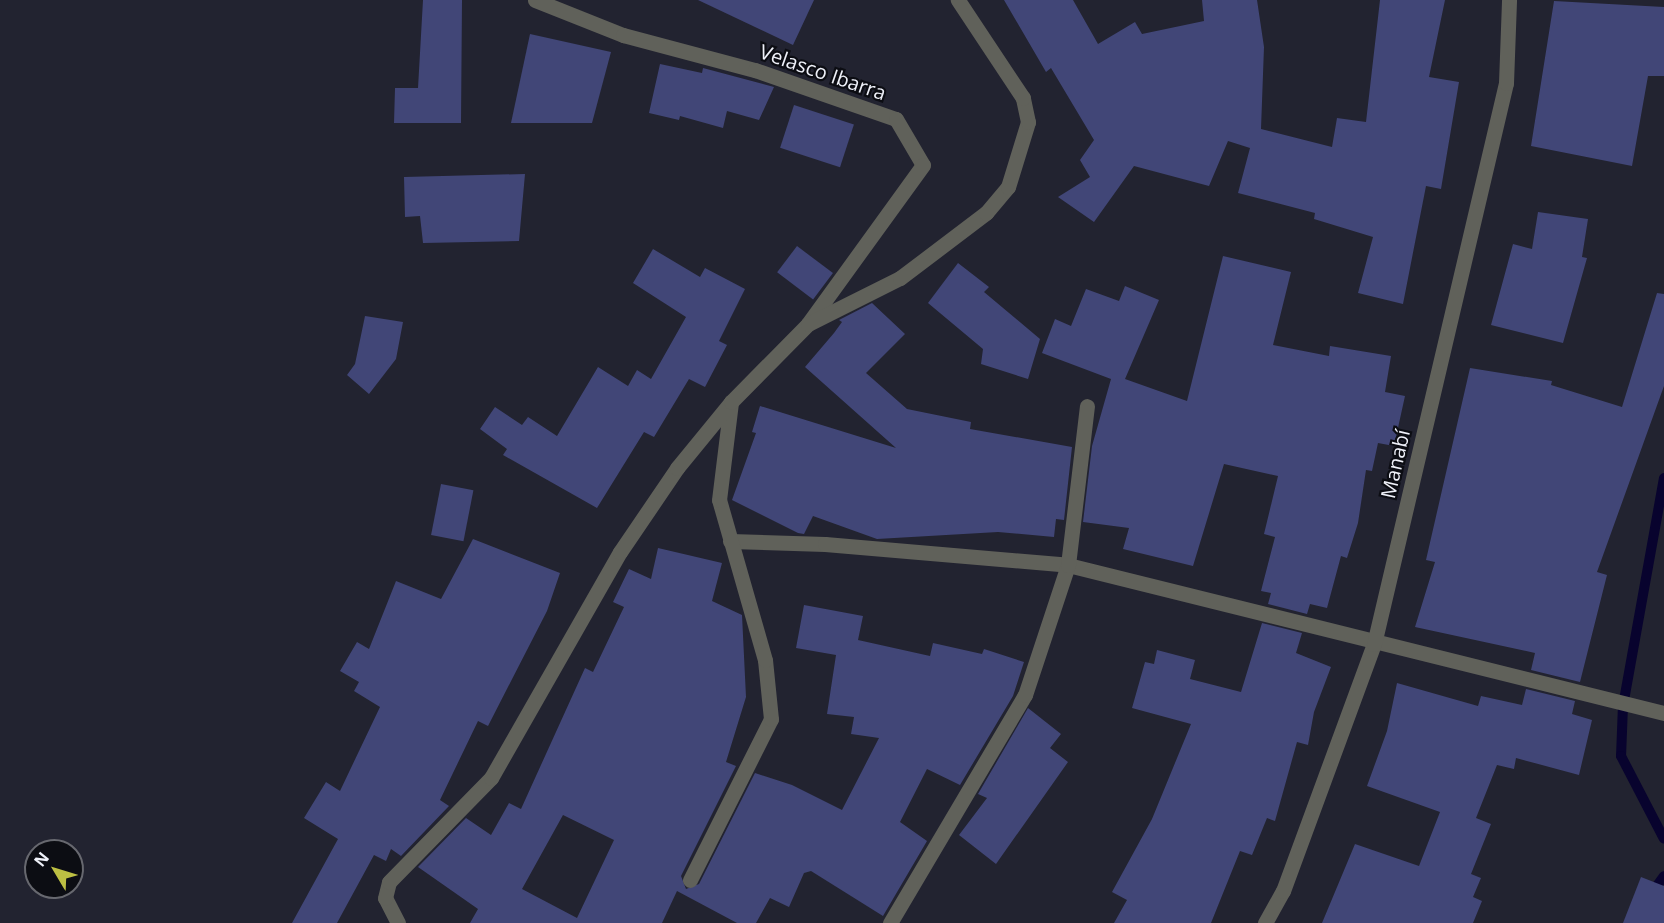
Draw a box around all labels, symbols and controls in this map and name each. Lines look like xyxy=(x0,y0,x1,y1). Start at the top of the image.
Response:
street label: Velasco Ibarra xyxy=(757,39,889,105)
street label: Manabí xyxy=(1375,427,1415,501)
north arrow xyxy=(24,839,84,899)
text: N xyxy=(29,847,54,871)

